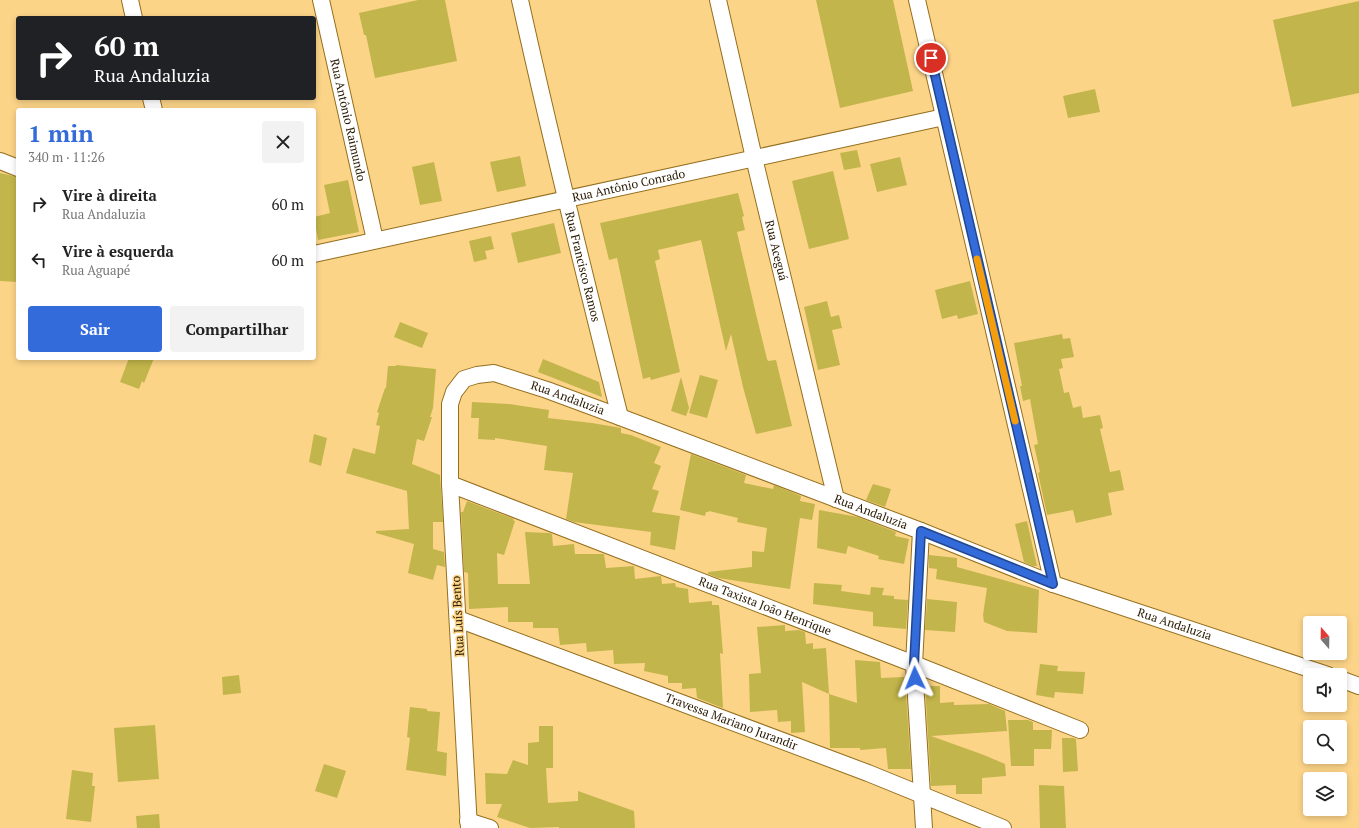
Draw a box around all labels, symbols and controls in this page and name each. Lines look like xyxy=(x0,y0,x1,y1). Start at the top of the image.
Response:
text: 60 m xyxy=(94,27,159,64)
icon: right xyxy=(28,32,80,84)
pin xyxy=(914,41,948,75)
icon: arrive xyxy=(920,47,942,69)
street label: Rua Antônio Raimundo xyxy=(327,57,370,183)
text: Rua Andaluzia xyxy=(94,63,210,87)
text: 1 min xyxy=(28,117,94,149)
button: close xyxy=(262,121,304,163)
text: 340 m · 11:26 xyxy=(28,148,105,166)
street label: Rua Antônio Conrado xyxy=(571,165,687,205)
text: Vire à direita xyxy=(62,185,157,205)
icon: right xyxy=(28,193,50,215)
text: 60 m xyxy=(271,194,304,214)
text: Rua Andaluzia xyxy=(62,205,146,223)
street label: Rua Francisco Ramos xyxy=(562,210,604,323)
street label: Rua Aceguá xyxy=(762,218,791,282)
text: Vire à esquerda xyxy=(62,241,174,261)
icon: left xyxy=(28,249,50,271)
text: 60 m xyxy=(271,250,304,270)
text: Rua Aguapé xyxy=(62,261,130,279)
button: Sair xyxy=(28,306,162,352)
button: Compartilhar xyxy=(170,306,304,352)
street label: Rua Andaluzia xyxy=(529,377,607,418)
street label: Rua Andaluzia xyxy=(832,491,910,532)
street label: Rua Taxista João Henrique xyxy=(697,573,834,638)
street label: Rua Luís Bento xyxy=(448,575,467,657)
street label: Rua Andaluzia xyxy=(1136,604,1214,643)
north arrow xyxy=(1303,616,1347,660)
map controls xyxy=(1303,616,1347,816)
position arrow xyxy=(894,657,936,699)
button: sound xyxy=(1303,668,1347,712)
street label: Travessa Mariano Jurandir xyxy=(663,690,800,753)
button: search xyxy=(1303,720,1347,764)
button: layers xyxy=(1303,772,1347,816)

